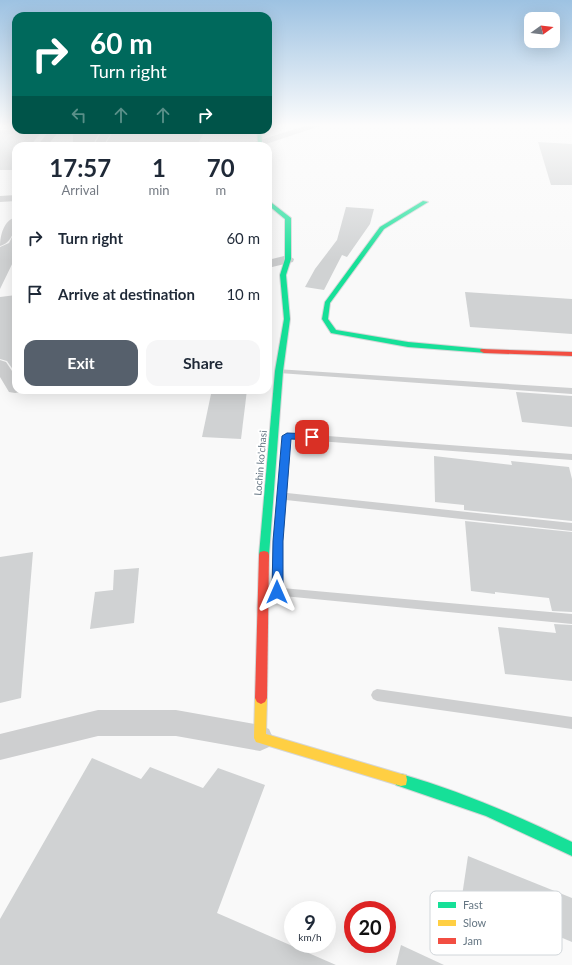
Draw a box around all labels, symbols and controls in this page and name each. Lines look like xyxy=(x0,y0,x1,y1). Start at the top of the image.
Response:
north arrow xyxy=(524,12,560,48)
map controls xyxy=(524,12,560,48)
text: 60 m xyxy=(90,26,153,60)
icon: right xyxy=(24,28,76,80)
text: Turn right xyxy=(90,60,167,82)
icon: left xyxy=(68,104,90,126)
icon: ahead xyxy=(110,104,132,126)
icon: ahead xyxy=(152,104,174,126)
icon: right xyxy=(194,104,216,126)
text: 17:57 xyxy=(49,153,111,182)
text: 1 xyxy=(152,153,166,182)
text: 70 xyxy=(207,153,235,182)
text: Arrival xyxy=(62,182,99,198)
text: min xyxy=(148,182,170,198)
text: m xyxy=(215,182,226,198)
icon: right xyxy=(24,227,46,249)
text: Turn right xyxy=(58,229,123,247)
text: 60 m xyxy=(226,229,260,247)
icon: arrive xyxy=(24,283,46,305)
text: Arrive at destination xyxy=(58,285,195,303)
text: 10 m xyxy=(226,285,260,303)
button: Exit xyxy=(24,340,138,386)
button: Share xyxy=(146,340,260,386)
pin xyxy=(295,420,329,454)
icon: arrive xyxy=(301,426,323,448)
street label: Lochin ko'chasi xyxy=(251,430,269,496)
position arrow xyxy=(256,571,298,613)
legend xyxy=(430,891,562,955)
text: Fast xyxy=(463,898,483,911)
speed limit sign: 20 xyxy=(344,901,396,953)
text: 9 xyxy=(304,910,316,934)
text: Slow xyxy=(463,916,487,929)
text: km/h xyxy=(298,931,322,943)
text: Jam xyxy=(463,934,482,947)

